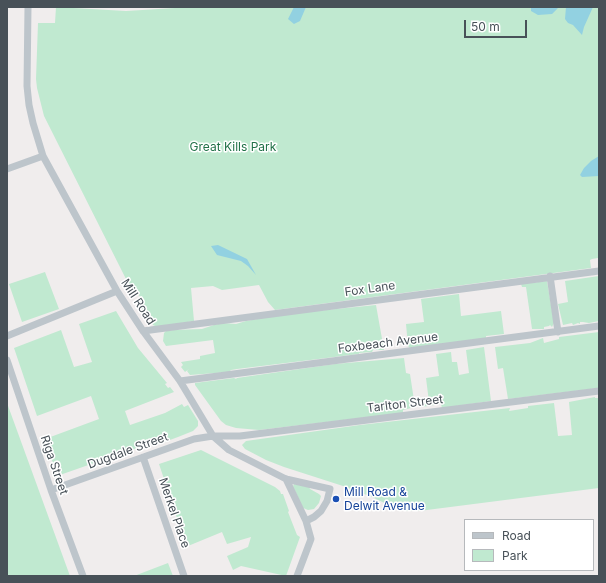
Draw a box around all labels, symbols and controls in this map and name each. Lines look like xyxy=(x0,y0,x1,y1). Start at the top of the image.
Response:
scale bar xyxy=(466,12,529,38)
text: 50 m xyxy=(471,19,500,34)
park label: Great Kills Park xyxy=(190,140,276,154)
street label: Mill Road xyxy=(118,276,158,328)
street label: Fox Lane xyxy=(344,278,396,300)
street label: Foxbeach Avenue xyxy=(337,330,439,356)
street label: Tarlton Street xyxy=(366,392,444,416)
street label: Dugdale Street xyxy=(86,430,170,472)
street label: Riga Street xyxy=(37,433,71,497)
street label: Merkel Place xyxy=(155,476,193,550)
place label: Mill Road & Delwit Avenue xyxy=(344,485,425,513)
marker: Mill Road & Delwit Avenue xyxy=(331,494,341,504)
legend xyxy=(464,519,594,571)
text: Road xyxy=(502,528,531,543)
text: Park xyxy=(502,548,528,563)

